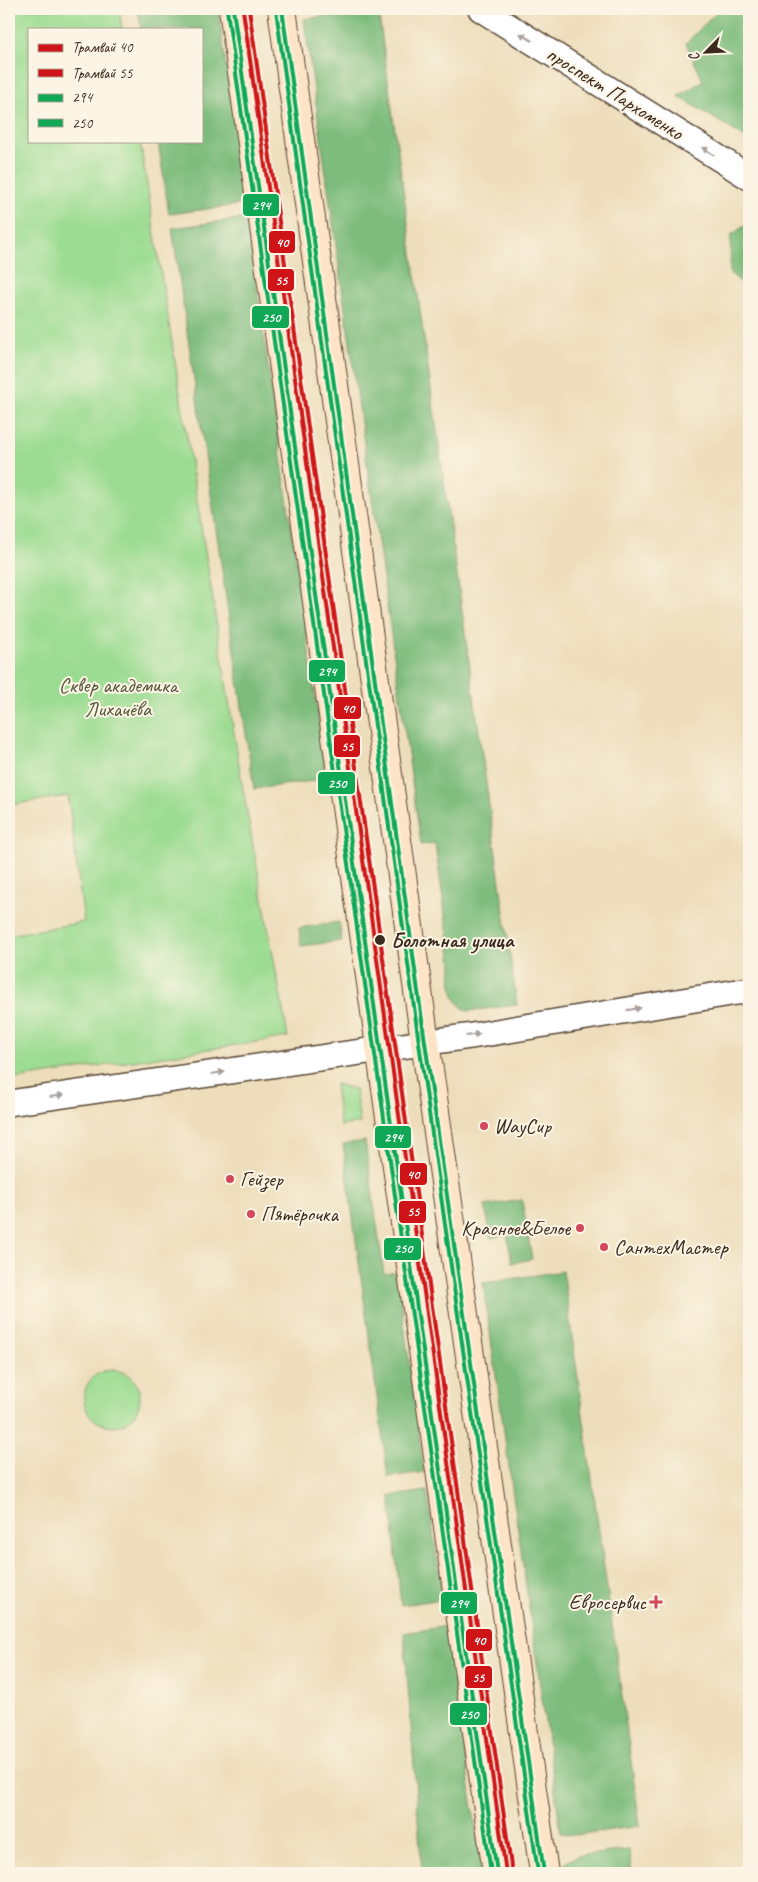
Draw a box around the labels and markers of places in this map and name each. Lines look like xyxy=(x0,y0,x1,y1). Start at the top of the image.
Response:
place label: Болотная улица xyxy=(391,927,515,954)
marker: Болотная улица xyxy=(373,933,387,947)
place label: WayCup xyxy=(494,1113,552,1139)
marker: WayCup xyxy=(478,1120,490,1132)
place label: Гейзер xyxy=(240,1166,284,1193)
marker: Гейзер xyxy=(224,1173,236,1185)
place label: Пятёрочка xyxy=(261,1201,340,1227)
marker: Пятёрочка xyxy=(245,1208,257,1220)
place label: Красное&Белое xyxy=(461,1215,571,1241)
marker: Красное&Белое xyxy=(574,1222,586,1234)
place label: СантехМастер xyxy=(614,1234,730,1260)
marker: СантехМастер xyxy=(598,1241,610,1253)
place label: Евросервис xyxy=(569,1589,647,1615)
marker: Евросервис xyxy=(650,1596,662,1608)

